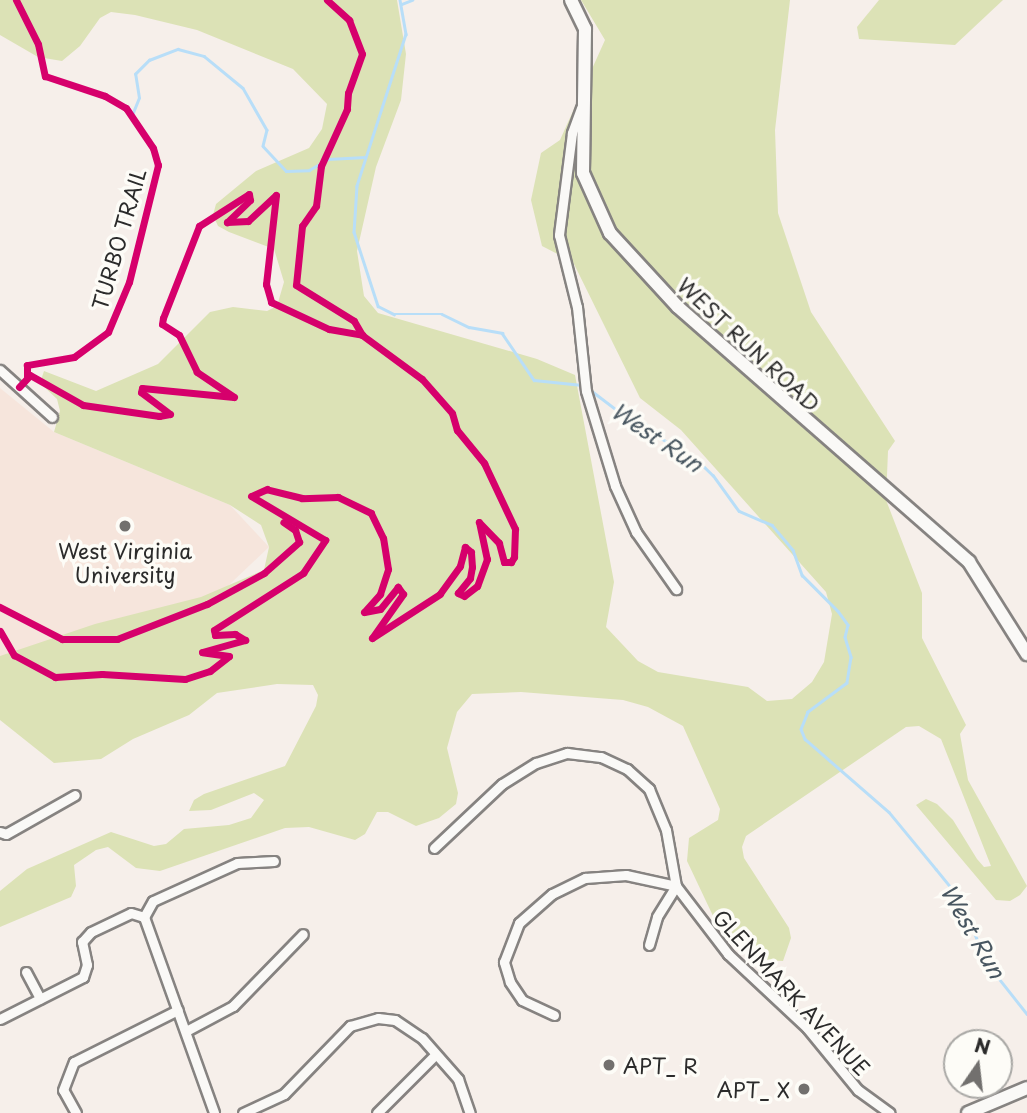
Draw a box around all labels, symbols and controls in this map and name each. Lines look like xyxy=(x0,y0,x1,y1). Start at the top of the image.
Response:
street label: TURBO TRAIL xyxy=(86,166,150,312)
street label: WEST RUN ROAD xyxy=(672,271,826,417)
water label: West Run xyxy=(606,396,708,478)
marker: West Virginia University xyxy=(117,518,133,534)
place label: West Virginia University xyxy=(58,537,192,587)
water label: West Run xyxy=(935,879,1011,983)
street label: GLENMARK AVENUE xyxy=(709,904,875,1080)
north arrow xyxy=(943,1029,1013,1099)
text: N xyxy=(972,1030,993,1061)
place label: APT_ R xyxy=(623,1052,699,1078)
marker: APT_ R xyxy=(601,1057,617,1073)
place label: APT_ X xyxy=(716,1076,790,1102)
marker: APT_ X xyxy=(796,1081,812,1097)

